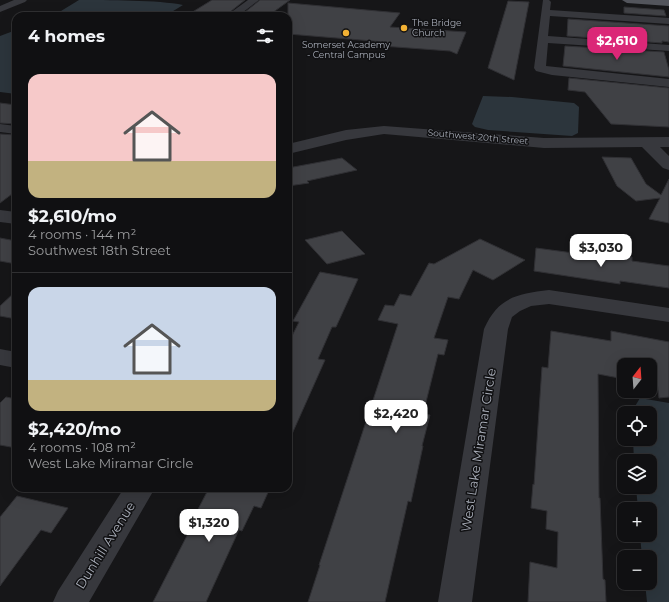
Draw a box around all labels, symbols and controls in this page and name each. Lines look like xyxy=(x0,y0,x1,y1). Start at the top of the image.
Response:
place label: The Bridge Church xyxy=(412,17,462,38)
marker: The Bridge Church xyxy=(399,23,409,33)
icon: filters xyxy=(254,25,276,47)
text: 4 homes xyxy=(28,26,105,46)
pin: $2,610 xyxy=(584,27,650,61)
marker: Somerset Academy - Central Campus xyxy=(341,28,351,38)
text: $2,610 xyxy=(596,32,638,48)
place label: Somerset Academy - Central Campus xyxy=(302,39,390,60)
icon: home xyxy=(116,100,188,172)
street label: Southwest 20th Street xyxy=(427,127,529,146)
text: $2,610/mo xyxy=(28,206,117,226)
text: 4 rooms · 144 m² xyxy=(28,226,136,242)
pin: $3,030 xyxy=(568,234,634,268)
text: $3,030 xyxy=(579,239,623,255)
text: Southwest 18th Street xyxy=(28,242,171,258)
icon: home xyxy=(116,313,188,385)
north arrow xyxy=(617,358,657,398)
map controls xyxy=(617,358,657,590)
street label: West Lake Miramar Circle xyxy=(457,367,499,533)
pin: $2,420 xyxy=(363,400,429,434)
text: $2,420 xyxy=(374,405,418,421)
button: locate xyxy=(617,406,657,446)
text: $2,420/mo xyxy=(28,419,121,439)
text: 4 rooms · 108 m² xyxy=(28,439,136,455)
button: layers xyxy=(617,454,657,494)
text: West Lake Miramar Circle xyxy=(28,455,193,471)
street label: Dunhill Avenue xyxy=(72,498,138,592)
button: + xyxy=(617,502,657,542)
pin: $1,320 xyxy=(176,509,242,543)
text: $1,320 xyxy=(189,514,229,530)
button: − xyxy=(617,550,657,590)

